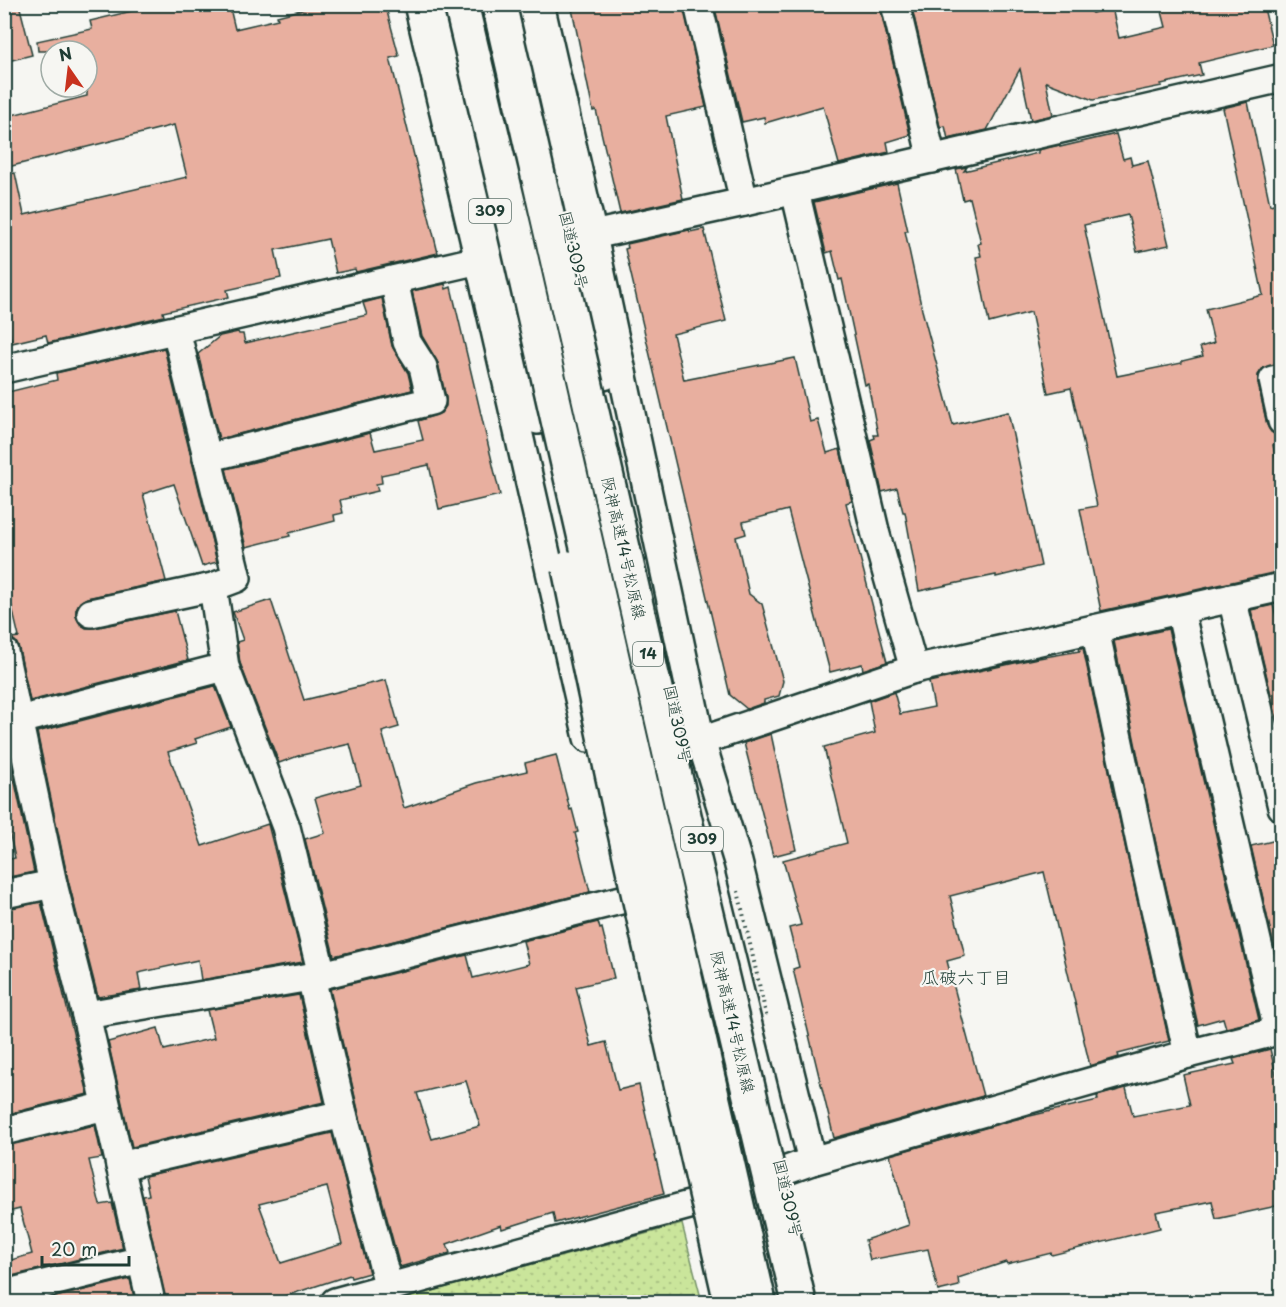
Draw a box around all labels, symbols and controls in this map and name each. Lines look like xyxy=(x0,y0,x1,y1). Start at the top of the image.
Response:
north arrow xyxy=(39,39,99,99)
text: N xyxy=(56,40,74,67)
road number: 309 xyxy=(469,199,511,223)
street label: 国道309号 xyxy=(554,208,596,291)
street label: 阪神高速14号松原線 xyxy=(597,474,653,622)
road number: 14 xyxy=(633,642,663,666)
street label: 国道309号 xyxy=(659,682,699,765)
road number: 309 xyxy=(681,827,723,851)
street label: 阪神高速14号松原線 xyxy=(706,948,762,1096)
district label: 瓜破六丁目 xyxy=(921,963,1011,990)
street label: 国道309号 xyxy=(768,1156,810,1239)
scale bar xyxy=(42,1229,129,1267)
text: 20 m xyxy=(51,1235,97,1262)

